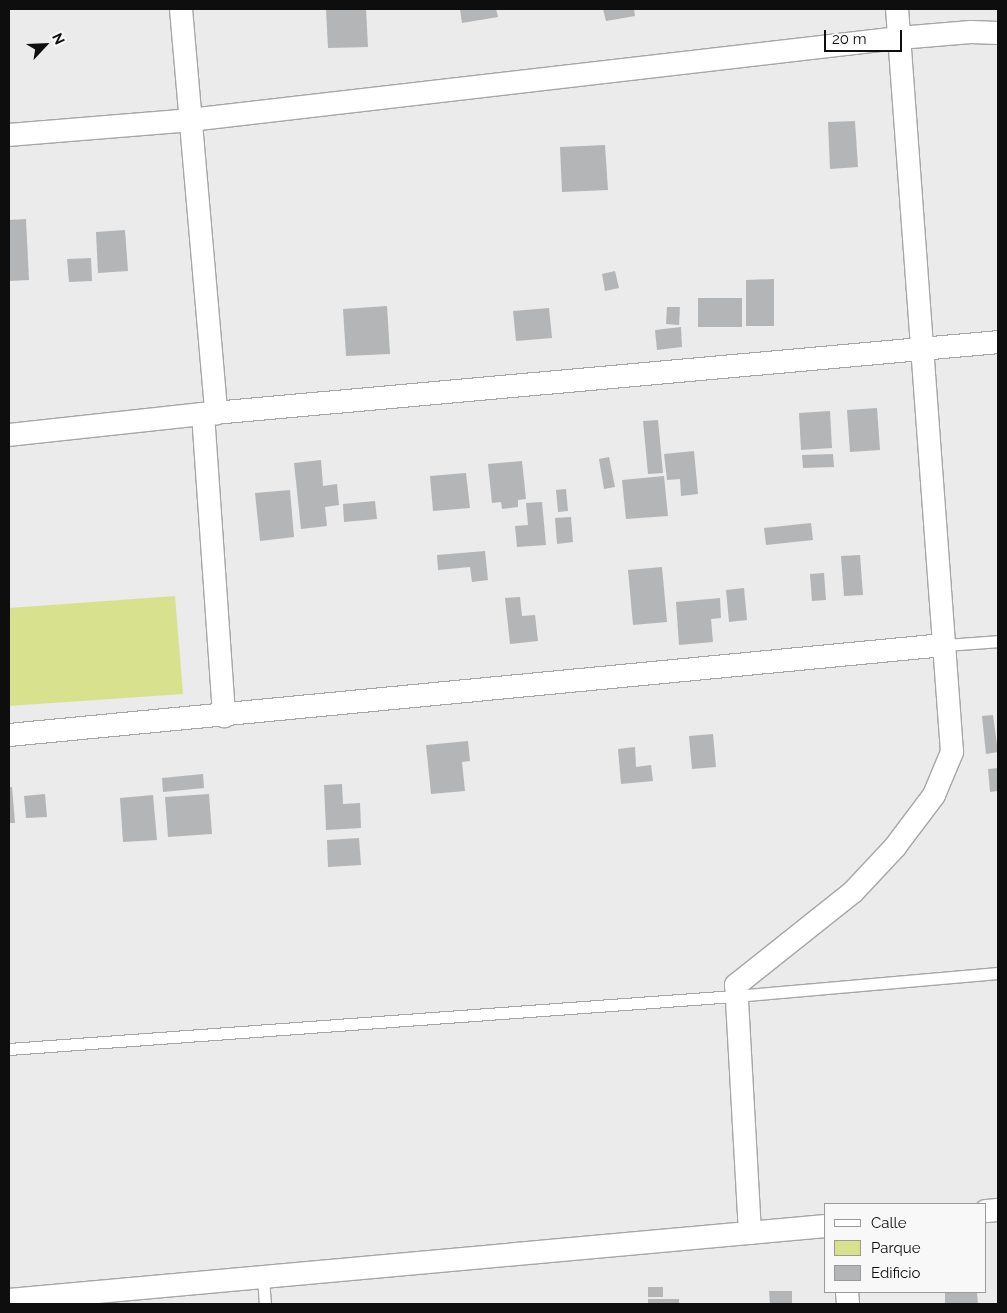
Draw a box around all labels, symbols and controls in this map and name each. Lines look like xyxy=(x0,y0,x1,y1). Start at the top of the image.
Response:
north arrow xyxy=(20,20,70,70)
scale bar xyxy=(827,20,904,52)
text: N xyxy=(49,30,68,47)
text: 20 m xyxy=(832,30,867,48)
legend xyxy=(824,1203,987,1293)
text: Calle xyxy=(871,1214,906,1232)
text: Parque xyxy=(871,1239,920,1257)
text: Edificio xyxy=(871,1264,921,1282)

